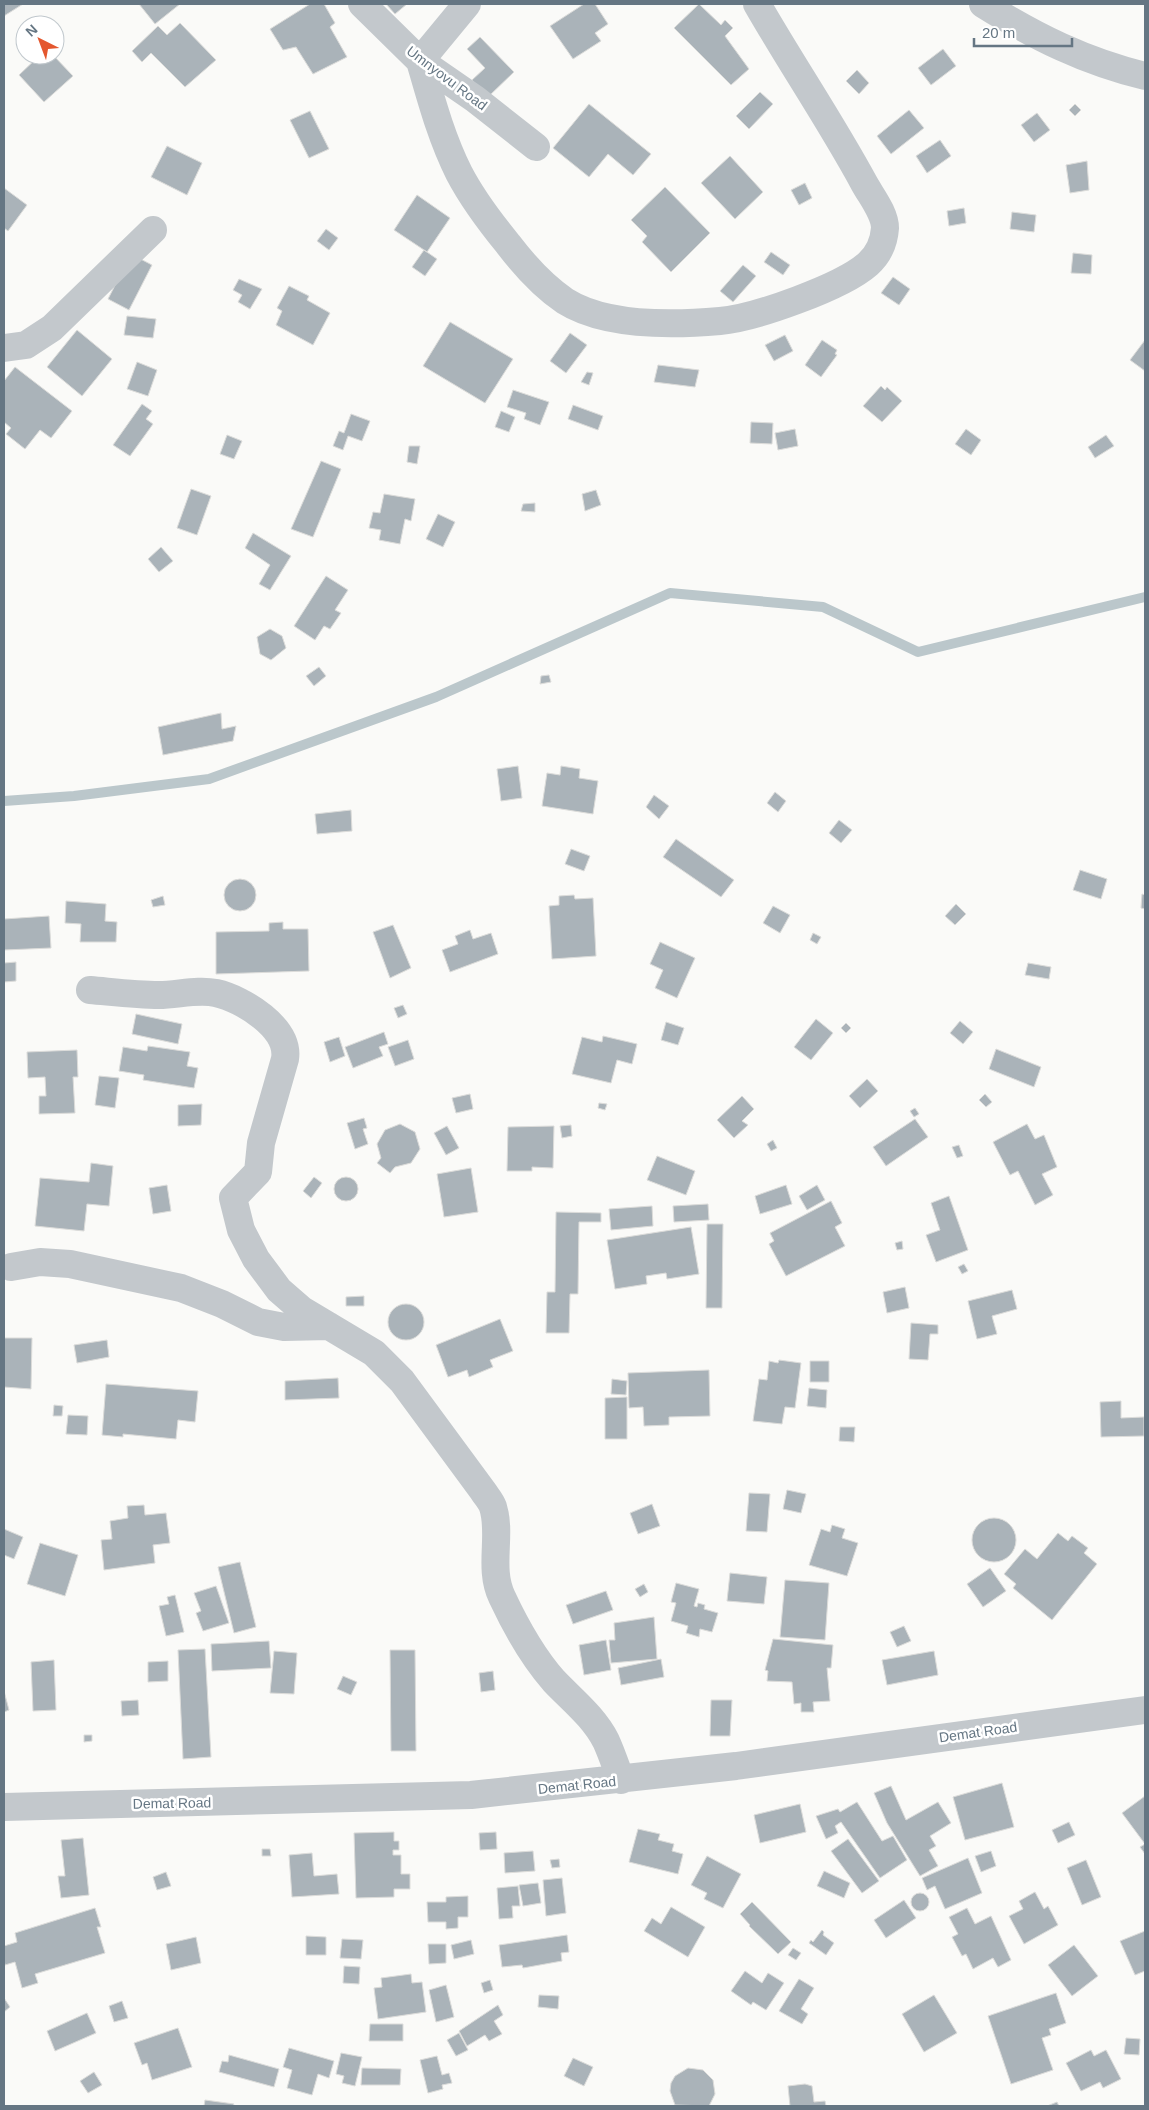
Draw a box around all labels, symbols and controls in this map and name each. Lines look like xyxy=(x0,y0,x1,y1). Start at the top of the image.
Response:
north arrow xyxy=(15,15,65,65)
scale bar xyxy=(974,15,1072,47)
text: N xyxy=(22,21,40,40)
text: 20 m xyxy=(982,24,1015,41)
street label: Umnyovu Road xyxy=(404,43,490,113)
street label: Demat Road xyxy=(938,1719,1018,1745)
street label: Demat Road xyxy=(537,1773,617,1797)
street label: Demat Road xyxy=(133,1794,211,1812)

